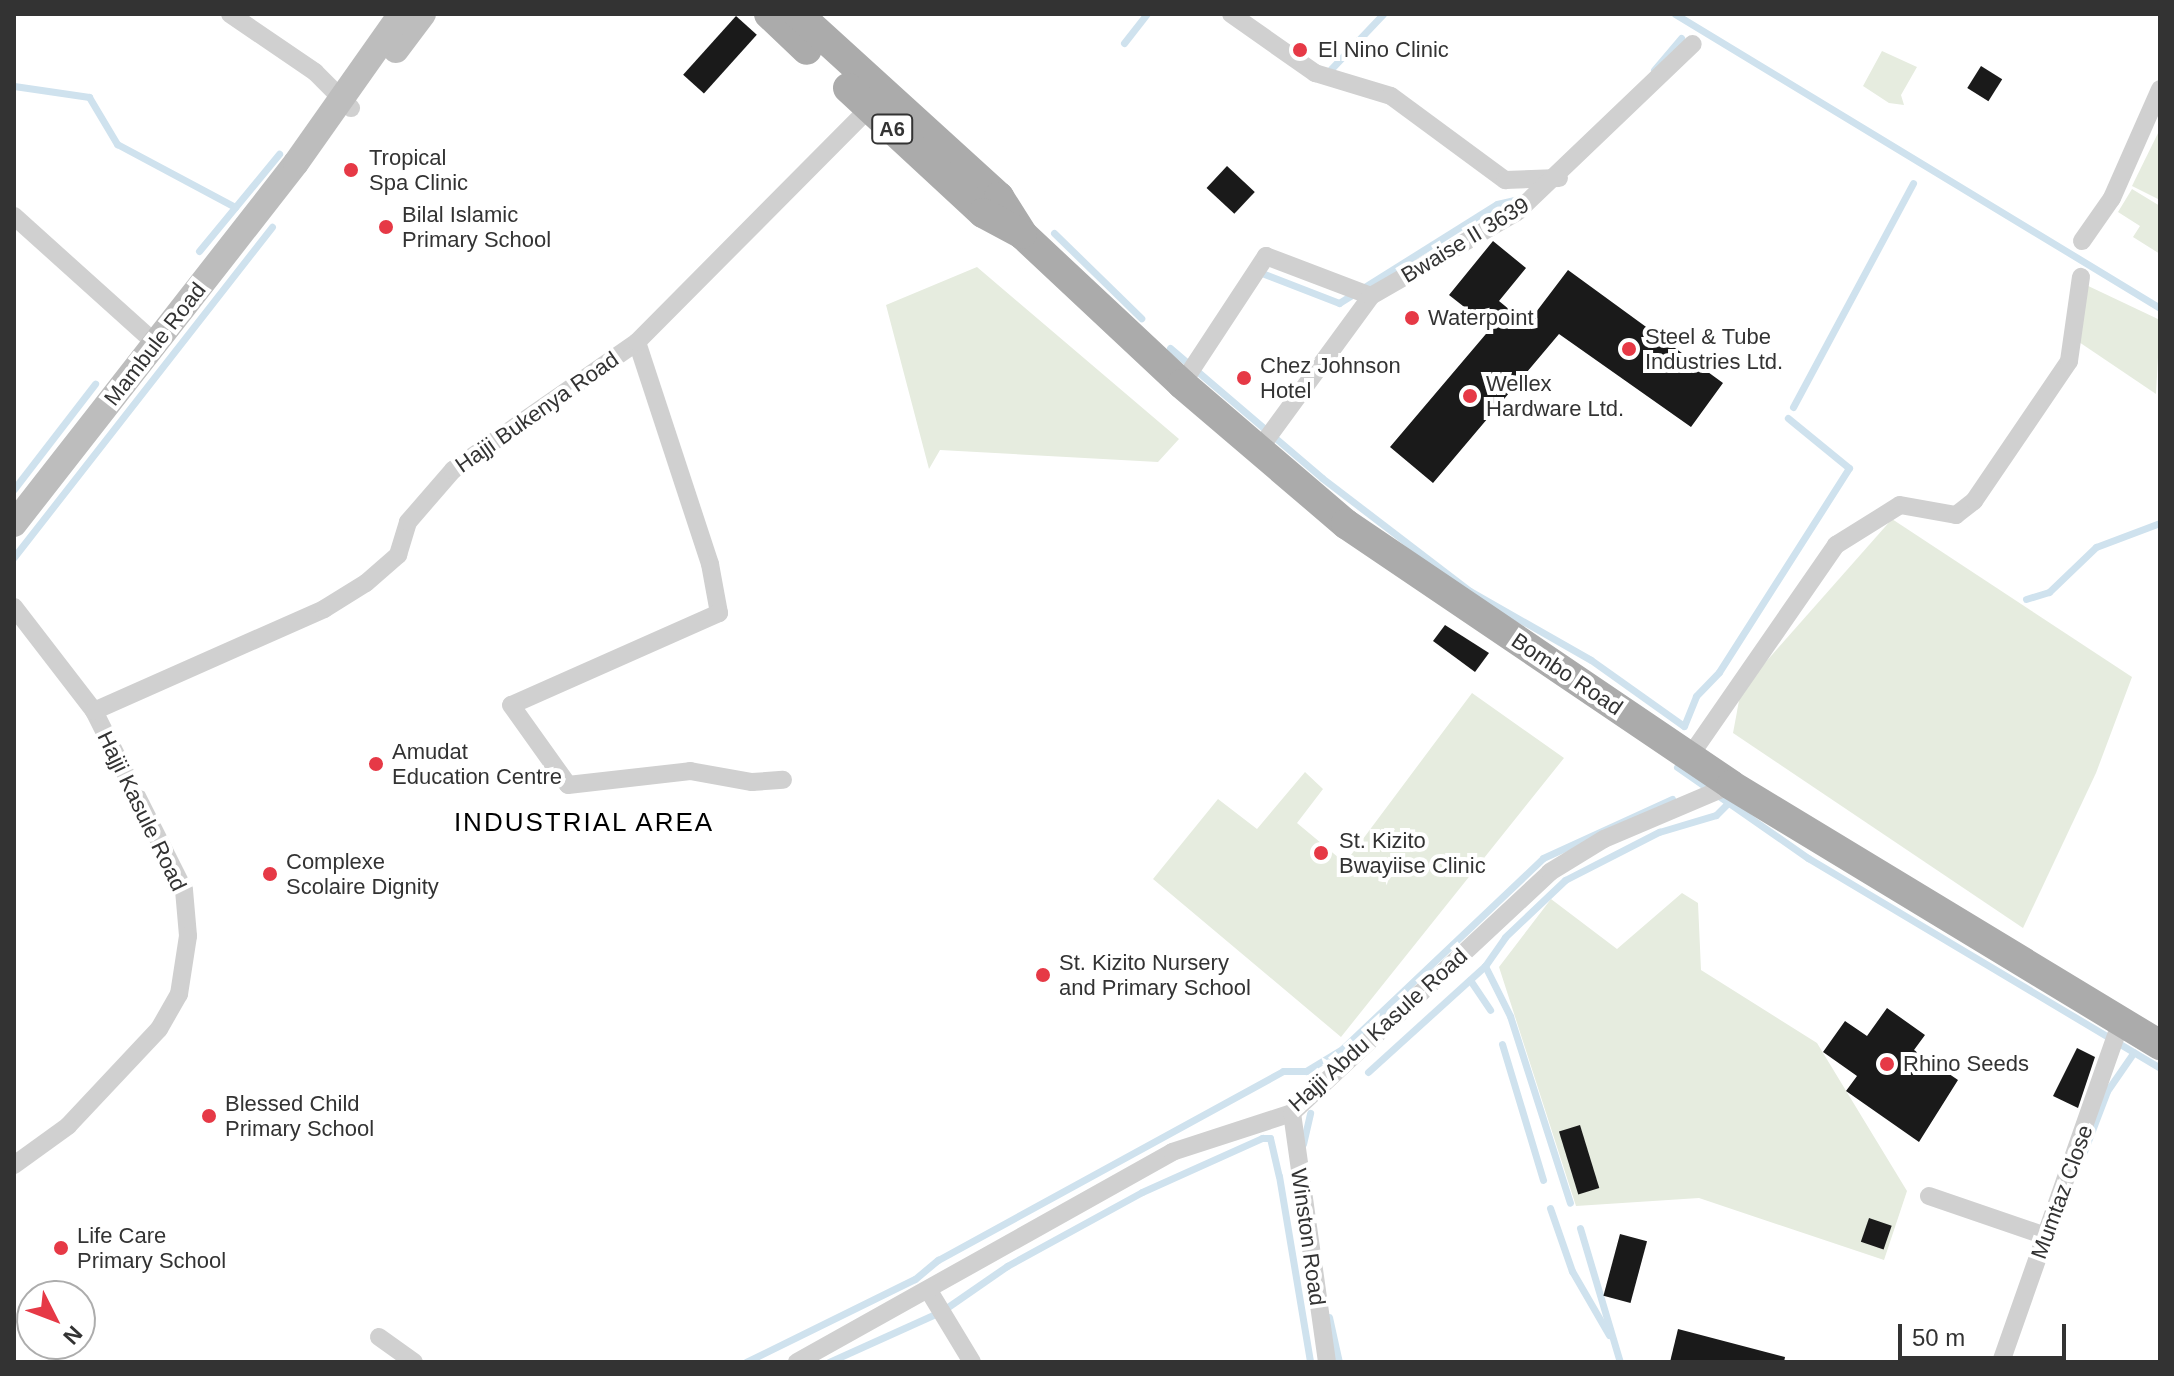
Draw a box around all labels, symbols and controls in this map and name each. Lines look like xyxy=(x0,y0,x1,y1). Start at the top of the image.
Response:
place label: El Nino Clinic xyxy=(1318,37,1449,63)
marker: El Nino Clinic xyxy=(1289,39,1311,61)
road number: A6 xyxy=(870,113,914,145)
place label: Tropical Spa Clinic xyxy=(369,144,468,196)
marker: Tropical Spa Clinic xyxy=(340,159,362,181)
street label: Bwaise II 3639 xyxy=(1396,192,1534,288)
place label: Bilal Islamic Primary School xyxy=(402,201,551,252)
marker: Bilal Islamic Primary School xyxy=(377,218,395,236)
street label: Mambule Road xyxy=(99,277,211,411)
place label: Waterpoint xyxy=(1428,305,1534,331)
marker: Waterpoint xyxy=(1403,309,1421,327)
place label: Steel & Tube Industries Ltd. xyxy=(1645,323,1783,374)
marker: Steel & Tube Industries Ltd. xyxy=(1620,340,1638,358)
street label: Hajji Bukenya Road xyxy=(450,346,624,478)
place label: Chez Johnson Hotel xyxy=(1260,352,1401,404)
marker: Chez Johnson Hotel xyxy=(1235,369,1253,387)
place label: Wellex Hardware Ltd. xyxy=(1486,370,1624,422)
marker: Wellex Hardware Ltd. xyxy=(1461,387,1479,405)
street label: Bombo Road xyxy=(1506,627,1628,721)
street label: Hajji Kasule Road xyxy=(92,727,192,895)
place label: Amudat Education Centre xyxy=(392,738,562,790)
marker: Amudat Education Centre xyxy=(367,755,385,773)
district label: INDUSTRIAL AREA xyxy=(453,807,715,839)
place label: St. Kizito Bwayiise Clinic xyxy=(1339,827,1486,878)
marker: St. Kizito Bwayiise Clinic xyxy=(1310,842,1332,864)
place label: Complexe Scolaire Dignity xyxy=(286,848,439,900)
marker: Complexe Scolaire Dignity xyxy=(261,865,279,883)
street label: Hajji Abdu Kasule Road xyxy=(1283,942,1473,1118)
place label: St. Kizito Nursery and Primary School xyxy=(1059,949,1251,1000)
marker: St. Kizito Nursery and Primary School xyxy=(1034,966,1052,984)
place label: Rhino Seeds xyxy=(1903,1051,2029,1077)
marker: Rhino Seeds xyxy=(1878,1055,1896,1073)
place label: Blessed Child Primary School xyxy=(225,1090,374,1142)
marker: Blessed Child Primary School xyxy=(200,1107,218,1125)
street label: Mumtaz Close xyxy=(2026,1121,2098,1263)
street label: Winston Road xyxy=(1285,1167,1331,1307)
place label: Life Care Primary School xyxy=(77,1222,226,1274)
marker: Life Care Primary School xyxy=(52,1239,70,1257)
north arrow xyxy=(16,1280,96,1360)
scale bar xyxy=(1902,1308,2070,1358)
text: N xyxy=(58,1321,87,1349)
text: 50 m xyxy=(1912,1324,1965,1351)

